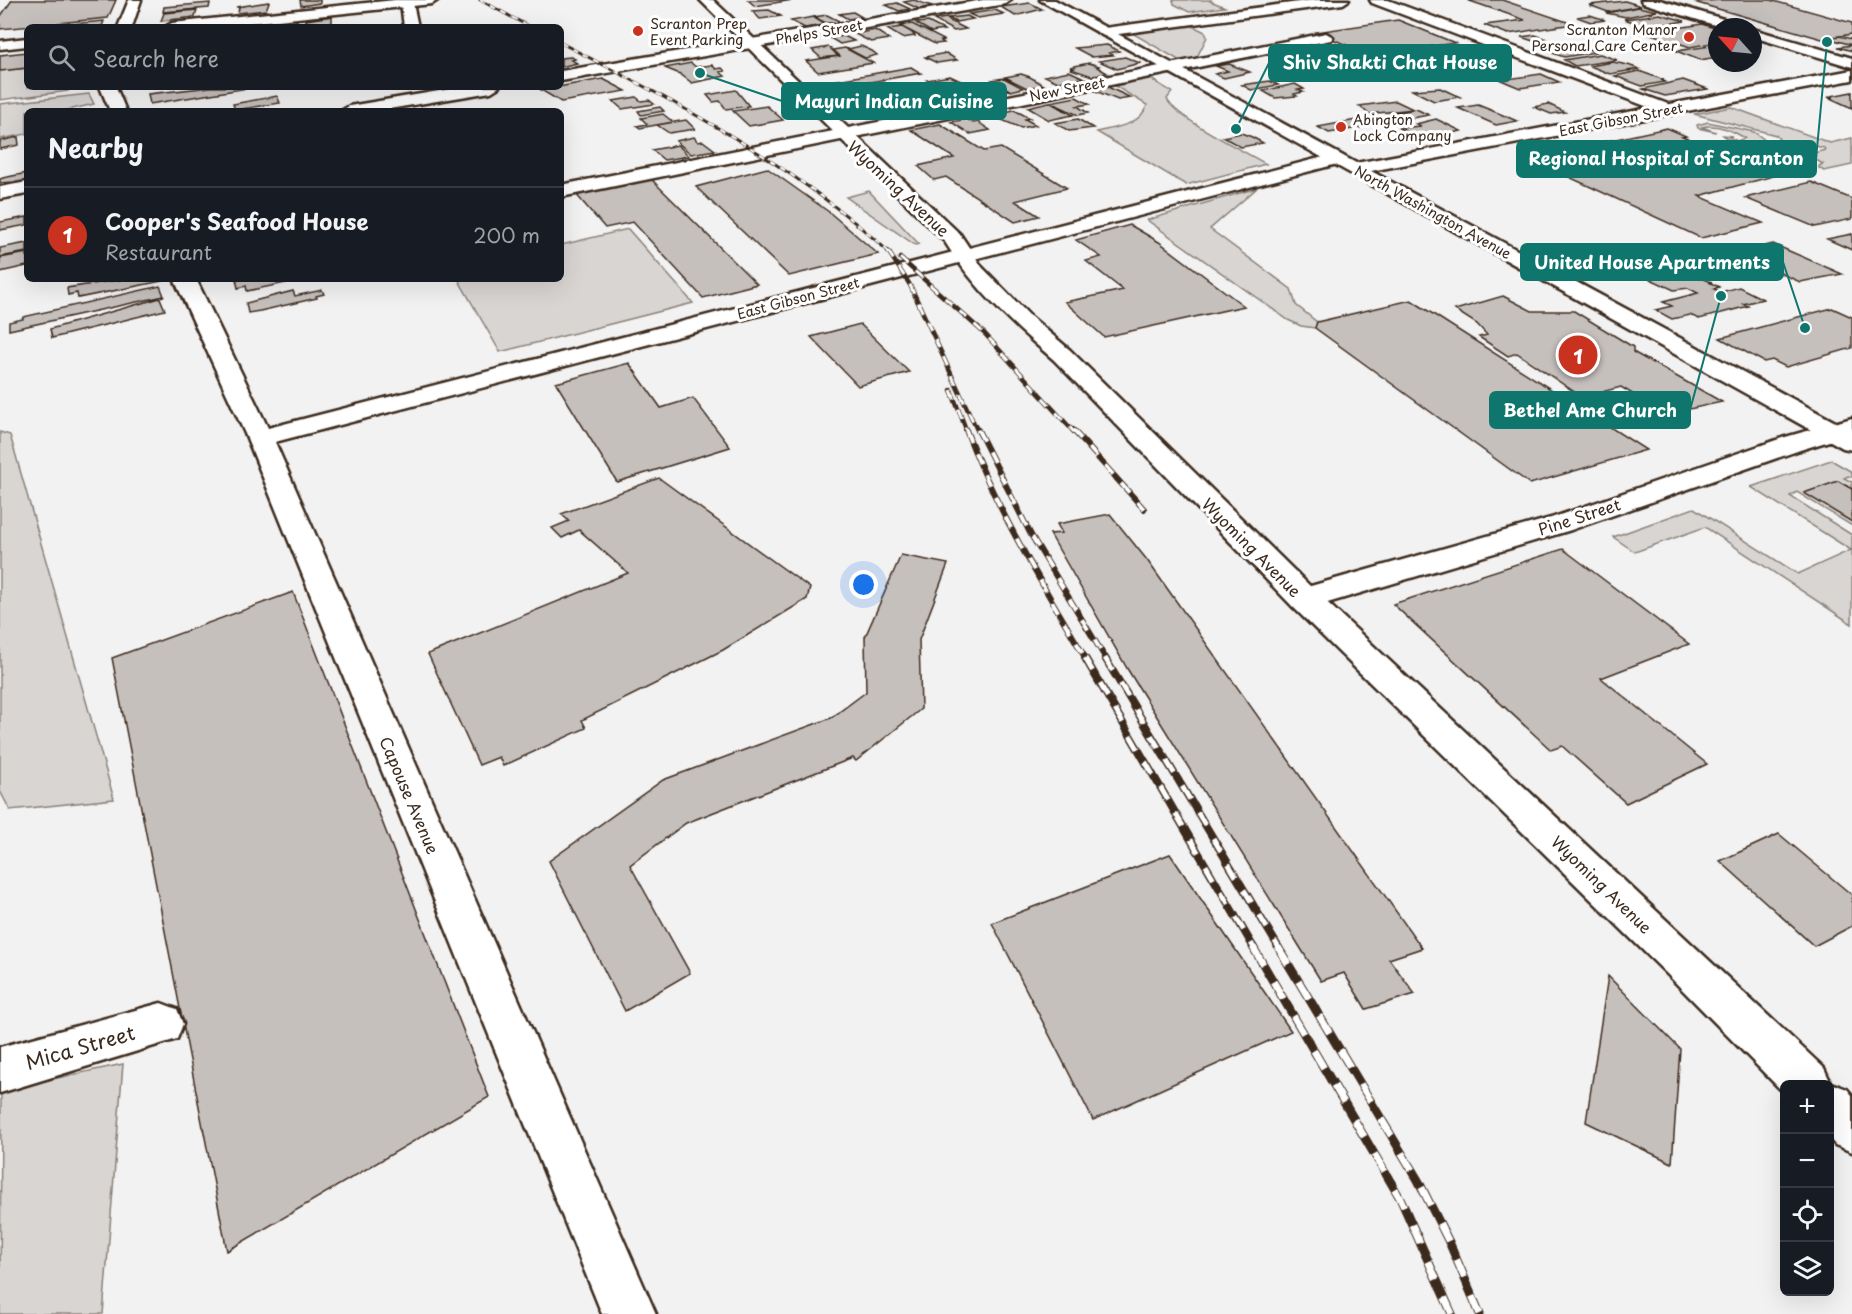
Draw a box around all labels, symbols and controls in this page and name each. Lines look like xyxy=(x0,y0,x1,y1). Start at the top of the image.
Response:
place label: Scranton Prep Event Parking xyxy=(650,13,747,50)
street label: Phelps Street xyxy=(774,14,864,50)
north arrow xyxy=(1708,18,1762,72)
place label: Scranton Manor Personal Care Center xyxy=(1531,19,1677,56)
search box xyxy=(24,24,564,90)
marker: Scranton Prep Event Parking xyxy=(631,24,645,38)
marker: Scranton Manor Personal Care Center xyxy=(1682,30,1696,44)
icon: search xyxy=(45,41,78,74)
text: Search here xyxy=(93,41,219,74)
callout: Shiv Shakti Chat House xyxy=(1269,45,1511,81)
text: Shiv Shakti Chat House xyxy=(1283,48,1497,75)
street label: New Street xyxy=(1028,71,1107,107)
callout: Mayuri Indian Cuisine xyxy=(782,83,1006,119)
text: Mayuri Indian Cuisine xyxy=(795,87,993,114)
street label: East Gibson Street xyxy=(1557,97,1685,141)
place label: Abington Lock Company xyxy=(1353,109,1452,146)
marker: Abington Lock Company xyxy=(1334,120,1348,134)
text: Nearby xyxy=(48,128,143,167)
street label: Wyoming Avenue xyxy=(843,134,956,242)
callout: Regional Hospital of Scranton xyxy=(1517,141,1816,177)
text: Regional Hospital of Scranton xyxy=(1529,144,1803,171)
street label: North Washington Avenue xyxy=(1351,160,1516,264)
text: Cooper's Seafood House xyxy=(105,204,368,237)
text: 1 xyxy=(63,220,72,250)
text: 200 m xyxy=(473,220,540,250)
text: Restaurant xyxy=(105,237,212,267)
callout: United House Apartments xyxy=(1521,244,1783,280)
text: United House Apartments xyxy=(1534,248,1770,275)
street label: East Gibson Street xyxy=(734,271,862,324)
pin: 1 xyxy=(1558,332,1598,378)
callout: Bethel Ame Church xyxy=(1490,392,1690,428)
text: Bethel Ame Church xyxy=(1503,396,1677,423)
street label: Pine Street xyxy=(1535,491,1623,541)
street label: Wyoming Avenue xyxy=(1197,492,1307,602)
your location xyxy=(849,570,878,599)
street label: Capouse Avenue xyxy=(374,733,446,858)
street label: Wyoming Avenue xyxy=(1546,830,1658,939)
street label: Mica Street xyxy=(22,1017,138,1077)
map controls xyxy=(1780,1080,1834,1296)
button: + xyxy=(1780,1080,1834,1134)
button: − xyxy=(1780,1134,1834,1188)
button: locate xyxy=(1780,1188,1834,1242)
button: layers xyxy=(1780,1242,1834,1296)

